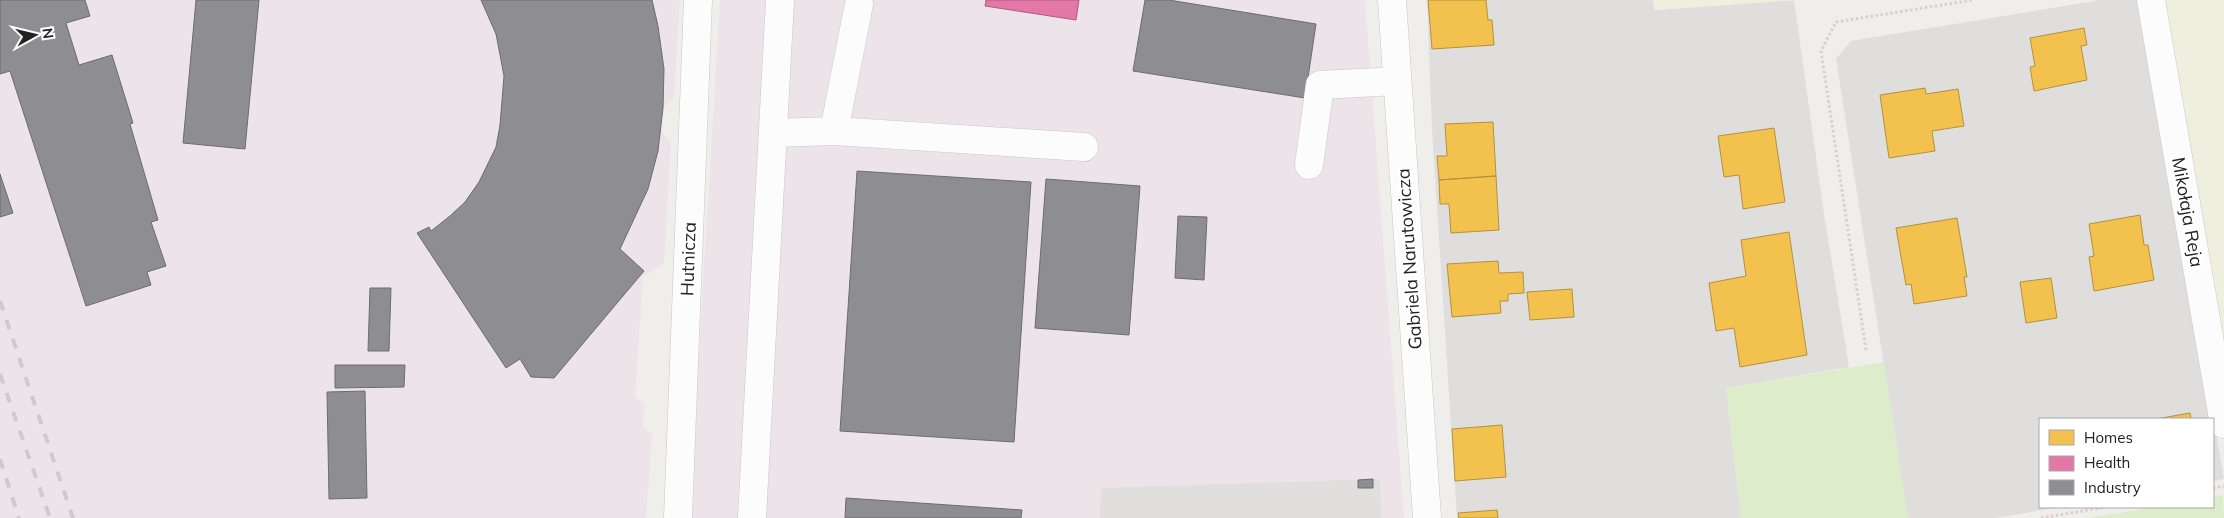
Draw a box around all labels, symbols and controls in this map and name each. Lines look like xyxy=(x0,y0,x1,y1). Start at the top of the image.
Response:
north arrow xyxy=(10,10,60,60)
text: N xyxy=(38,27,58,40)
street label: Mikołaja Reja xyxy=(2167,155,2209,269)
street label: Gabriela Narutowicza xyxy=(1391,168,1427,350)
street label: Hutnicza xyxy=(675,221,701,297)
legend xyxy=(2039,418,2214,508)
text: Homes xyxy=(2084,428,2133,447)
text: Health xyxy=(2084,453,2130,472)
text: Industry xyxy=(2084,478,2141,497)

